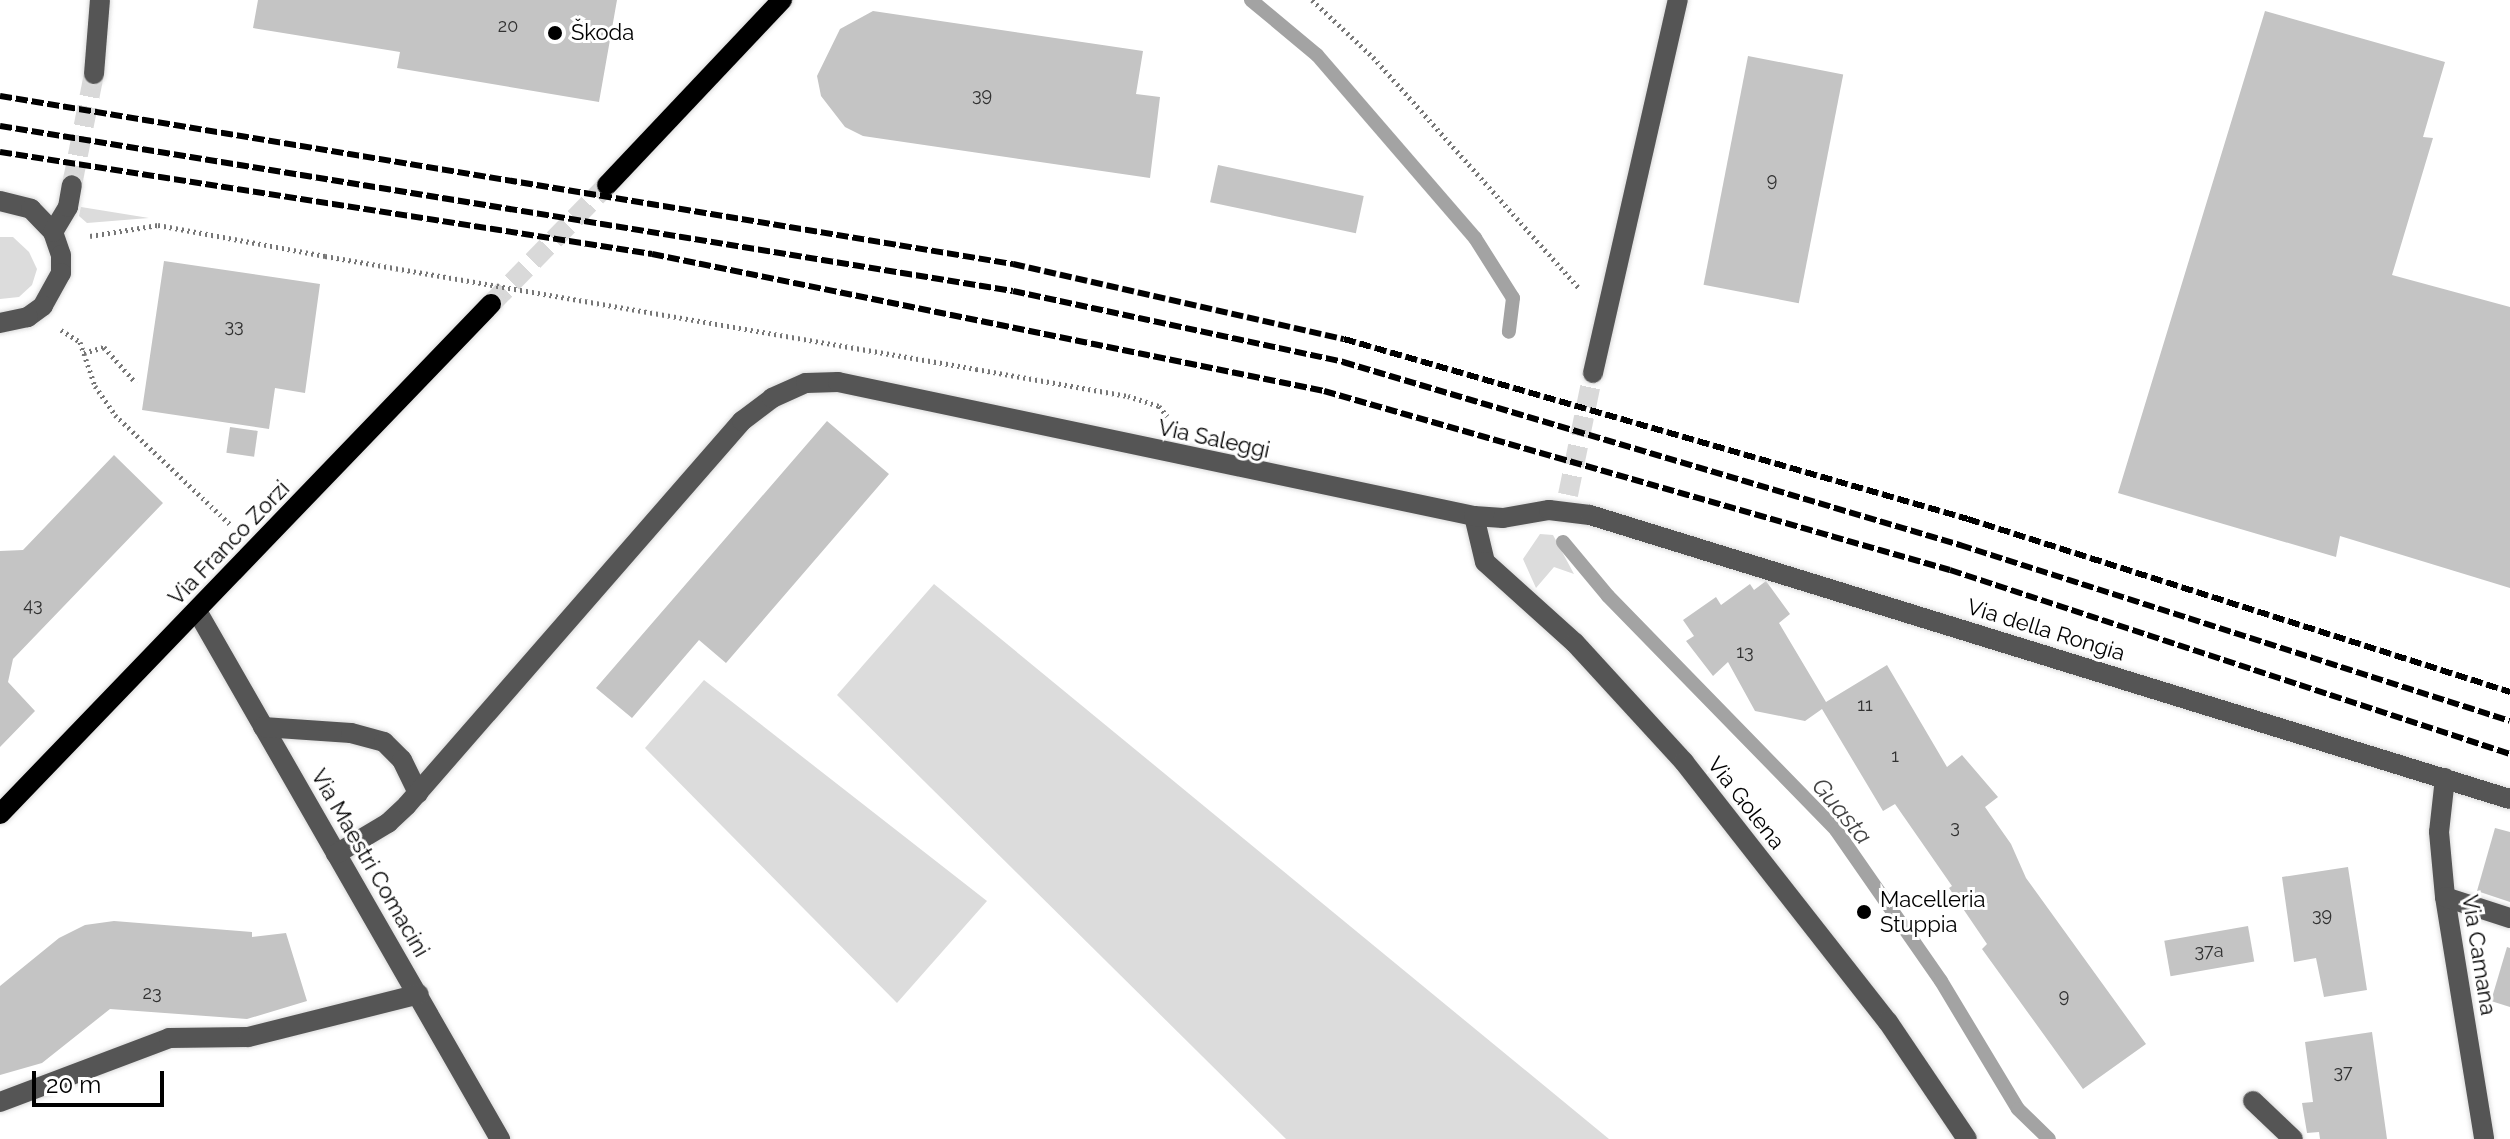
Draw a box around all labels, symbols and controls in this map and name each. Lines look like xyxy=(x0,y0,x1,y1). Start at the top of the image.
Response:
house number: 20 xyxy=(498,15,518,37)
place label: Škoda xyxy=(571,20,634,46)
marker: Škoda xyxy=(546,24,564,42)
house number: 39 xyxy=(972,84,992,106)
house number: 9 xyxy=(1767,169,1777,191)
house number: 33 xyxy=(224,315,244,337)
street label: Via Saleggi xyxy=(1156,414,1272,464)
street label: Via Franco Zorzi xyxy=(163,475,295,611)
street label: Via della Rongia xyxy=(1964,593,2128,667)
house number: 43 xyxy=(23,594,43,616)
house number: 13 xyxy=(1736,641,1754,663)
house number: 11 xyxy=(1857,694,1873,716)
house number: 1 xyxy=(1891,745,1899,767)
street label: Via Golena xyxy=(1702,752,1790,854)
street label: Via Maestri Comacini xyxy=(305,764,435,962)
water label: Guasta xyxy=(1806,772,1878,850)
house number: 3 xyxy=(1950,816,1960,838)
place label: Macelleria Stuppia xyxy=(1880,886,1985,938)
street label: Via Camana xyxy=(2456,893,2502,1017)
marker: Macelleria Stuppia xyxy=(1855,903,1873,921)
house number: 39 xyxy=(2312,904,2332,926)
house number: 37a xyxy=(2195,940,2223,962)
house number: 23 xyxy=(143,982,161,1004)
house number: 9 xyxy=(2059,985,2069,1007)
scale bar xyxy=(36,1055,168,1105)
house number: 37 xyxy=(2333,1061,2353,1083)
text: 20 m xyxy=(46,1070,101,1099)

